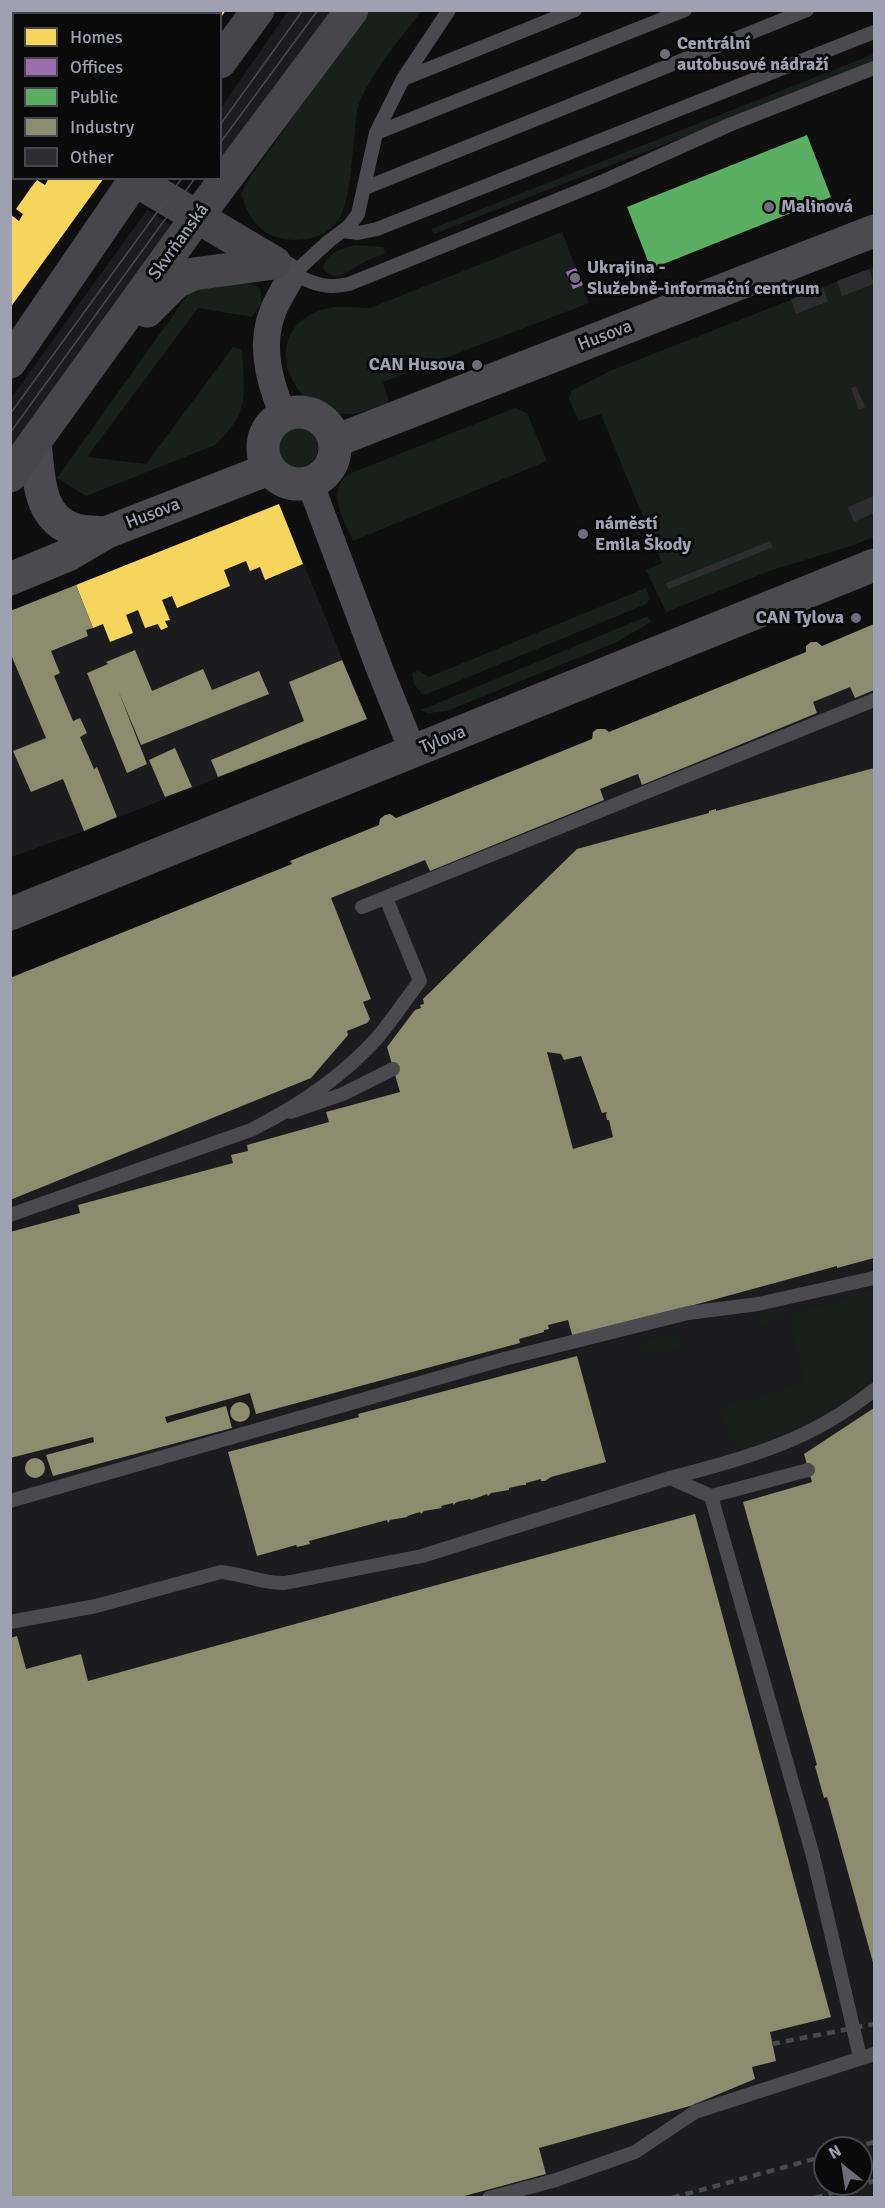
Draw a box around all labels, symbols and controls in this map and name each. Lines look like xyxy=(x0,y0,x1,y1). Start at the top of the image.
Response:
legend xyxy=(12,12,222,180)
text: Homes xyxy=(70,26,123,48)
place label: Centrální autobusové nádraží xyxy=(677,33,829,76)
marker: Centrální autobusové nádraží xyxy=(658,47,672,61)
text: Offices xyxy=(70,56,123,78)
text: Public xyxy=(70,86,118,108)
text: Industry xyxy=(70,116,134,138)
text: Other xyxy=(70,146,114,168)
place label: Malinová xyxy=(781,196,853,218)
street label: Skvrňanská xyxy=(144,200,214,284)
marker: Malinová xyxy=(762,200,776,214)
place label: Ukrajina - Služebně-informační centrum xyxy=(587,257,819,300)
marker: Ukrajina - Služebně-informační centrum xyxy=(568,271,582,285)
street label: Husova xyxy=(575,316,635,356)
place label: CAN Husova xyxy=(369,354,465,376)
marker: CAN Husova xyxy=(470,358,484,372)
street label: Husova xyxy=(123,494,183,534)
place label: náměstí Emila Škody xyxy=(595,513,691,556)
marker: náměstí Emila Škody xyxy=(576,527,590,541)
place label: CAN Tylova xyxy=(756,607,844,629)
marker: CAN Tylova xyxy=(849,611,863,625)
street label: Tylova xyxy=(417,721,469,759)
north arrow xyxy=(813,2136,873,2196)
text: N xyxy=(825,2141,845,2164)

